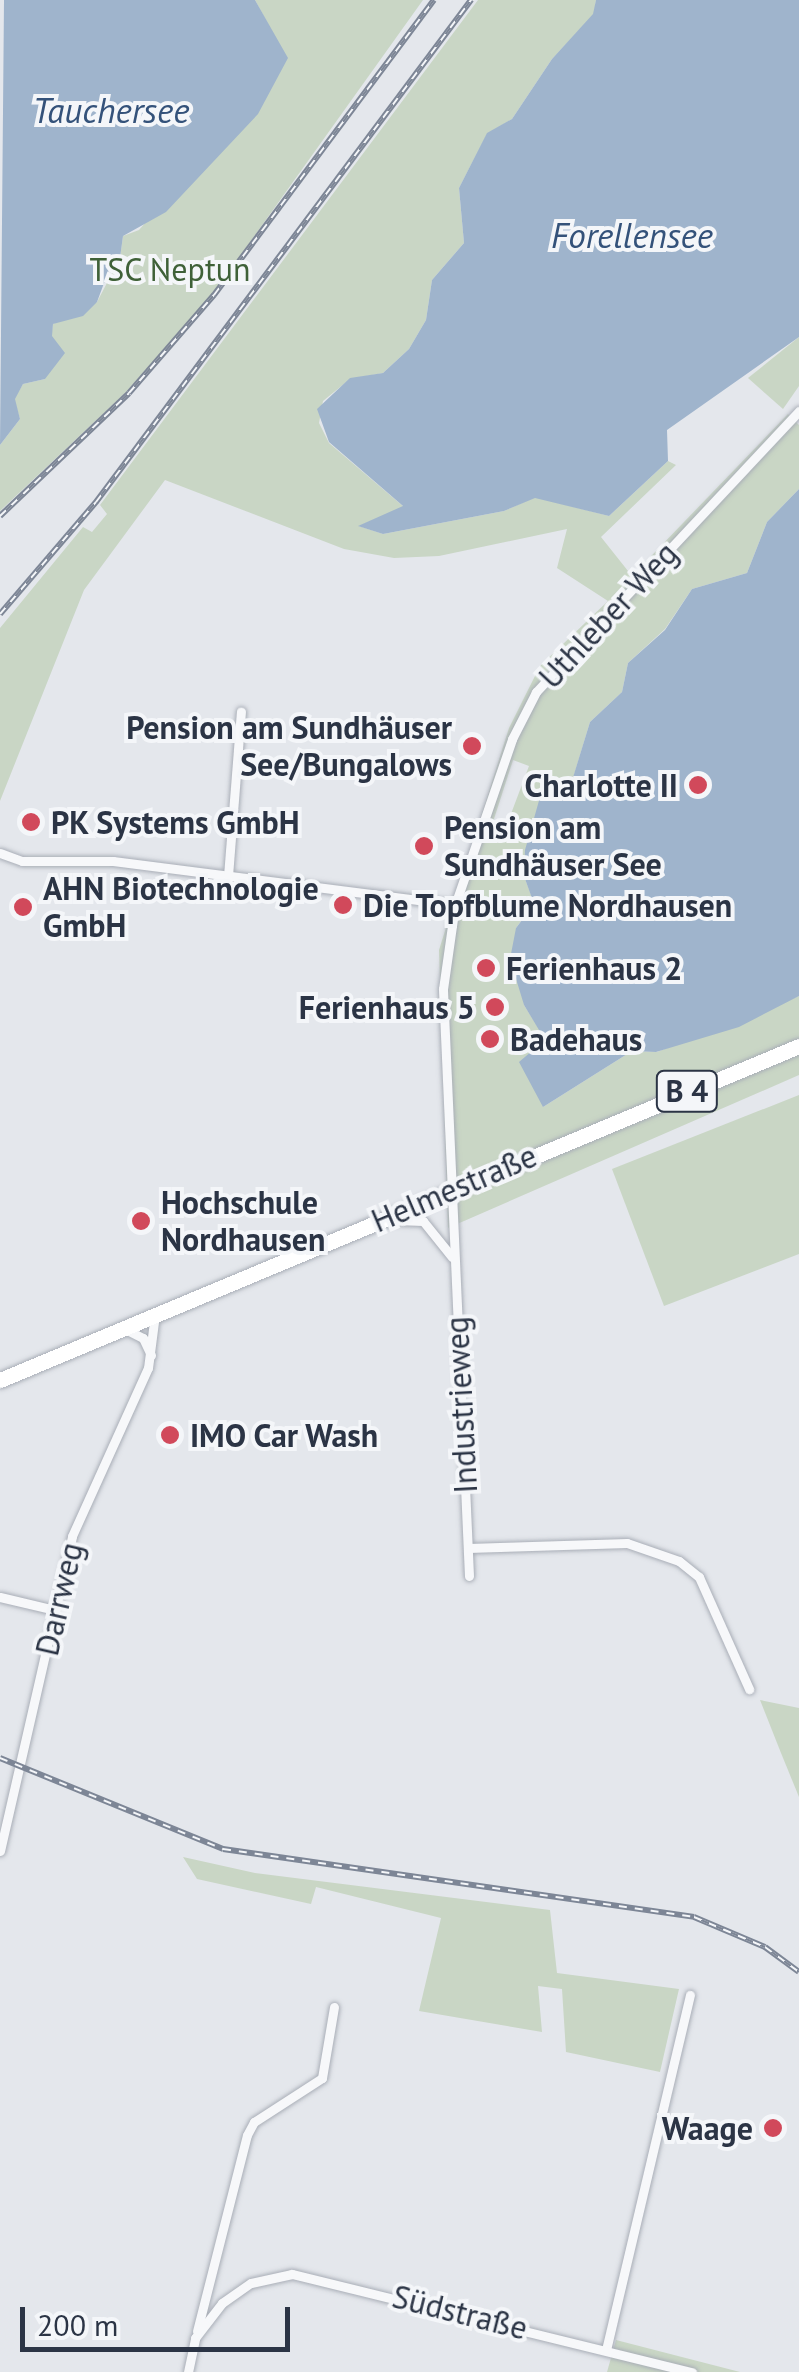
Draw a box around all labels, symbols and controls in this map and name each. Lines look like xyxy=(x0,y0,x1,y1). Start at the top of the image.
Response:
water label: Tauchersee xyxy=(33,89,189,131)
water label: Forellensee xyxy=(551,214,713,256)
park label: TSC Neptun xyxy=(89,250,251,288)
street label: Uthleber Weg xyxy=(531,534,685,696)
place label: Pension am Sundhäuser See/Bungalows xyxy=(126,709,452,784)
marker: Pension am Sundhäuser See/Bungalows xyxy=(461,735,483,757)
place label: Charlotte II xyxy=(524,766,678,804)
marker: Charlotte II xyxy=(687,774,709,796)
place label: PK Systems GmbH xyxy=(51,803,301,841)
place label: Pension am Sundhäuser See xyxy=(444,809,662,884)
marker: PK Systems GmbH xyxy=(20,811,42,833)
marker: Pension am Sundhäuser See xyxy=(413,835,435,857)
place label: AHN Biotechnologie GmbH xyxy=(43,870,319,945)
place label: Die Topfblume Nordhausen xyxy=(363,886,733,924)
marker: Die Topfblume Nordhausen xyxy=(332,894,354,916)
marker: AHN Biotechnologie GmbH xyxy=(12,896,34,918)
place label: Ferienhaus 2 xyxy=(506,949,682,987)
marker: Ferienhaus 2 xyxy=(475,957,497,979)
place label: Ferienhaus 5 xyxy=(299,988,475,1026)
marker: Ferienhaus 5 xyxy=(484,996,506,1018)
place label: Badehaus xyxy=(510,1020,642,1058)
marker: Badehaus xyxy=(479,1028,501,1050)
road number: B 4 xyxy=(654,1066,720,1116)
street label: Helmestraße xyxy=(366,1136,542,1240)
place label: Hochschule Nordhausen xyxy=(161,1184,325,1259)
marker: Hochschule Nordhausen xyxy=(130,1210,152,1232)
street label: Industrieweg xyxy=(437,1316,485,1494)
place label: IMO Car Wash xyxy=(190,1416,380,1454)
marker: IMO Car Wash xyxy=(159,1424,181,1446)
street label: Darrweg xyxy=(27,1539,91,1659)
place label: Waage xyxy=(662,2109,753,2147)
marker: Waage xyxy=(762,2117,784,2139)
street label: Südstraße xyxy=(389,2277,531,2347)
scale bar xyxy=(25,2287,295,2349)
text: 200 m xyxy=(37,2305,118,2344)

